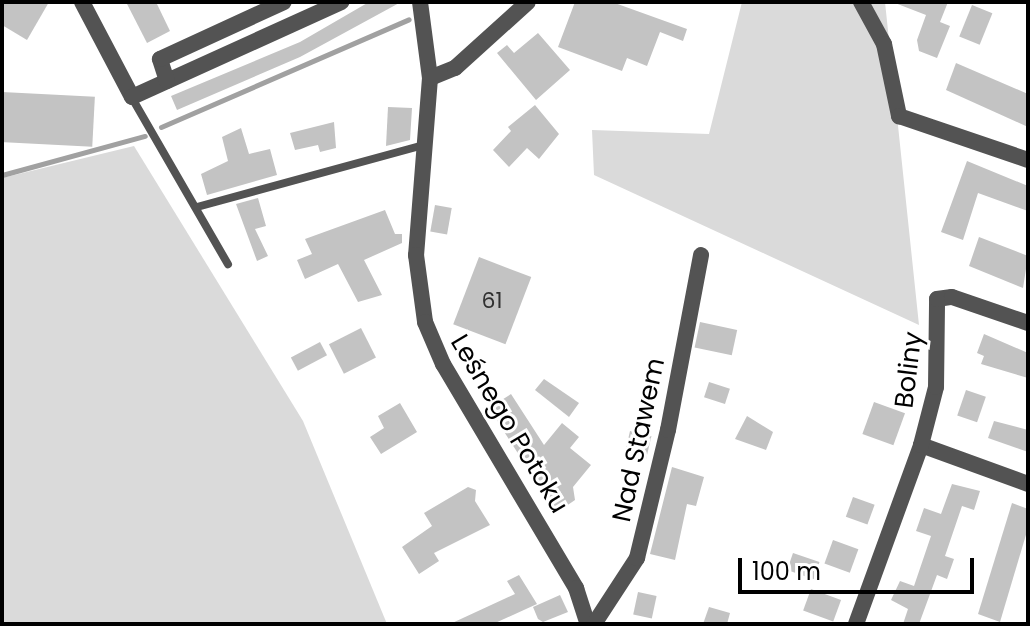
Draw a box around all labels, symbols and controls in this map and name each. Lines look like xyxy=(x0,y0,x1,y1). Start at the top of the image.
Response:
house number: 61 xyxy=(481,288,503,314)
street label: Leśnego Potoku xyxy=(443,329,575,519)
street label: Boliny xyxy=(889,330,929,410)
street label: Nad Stawem xyxy=(606,355,672,525)
scale bar xyxy=(742,542,978,592)
text: 100 m xyxy=(752,555,821,588)

